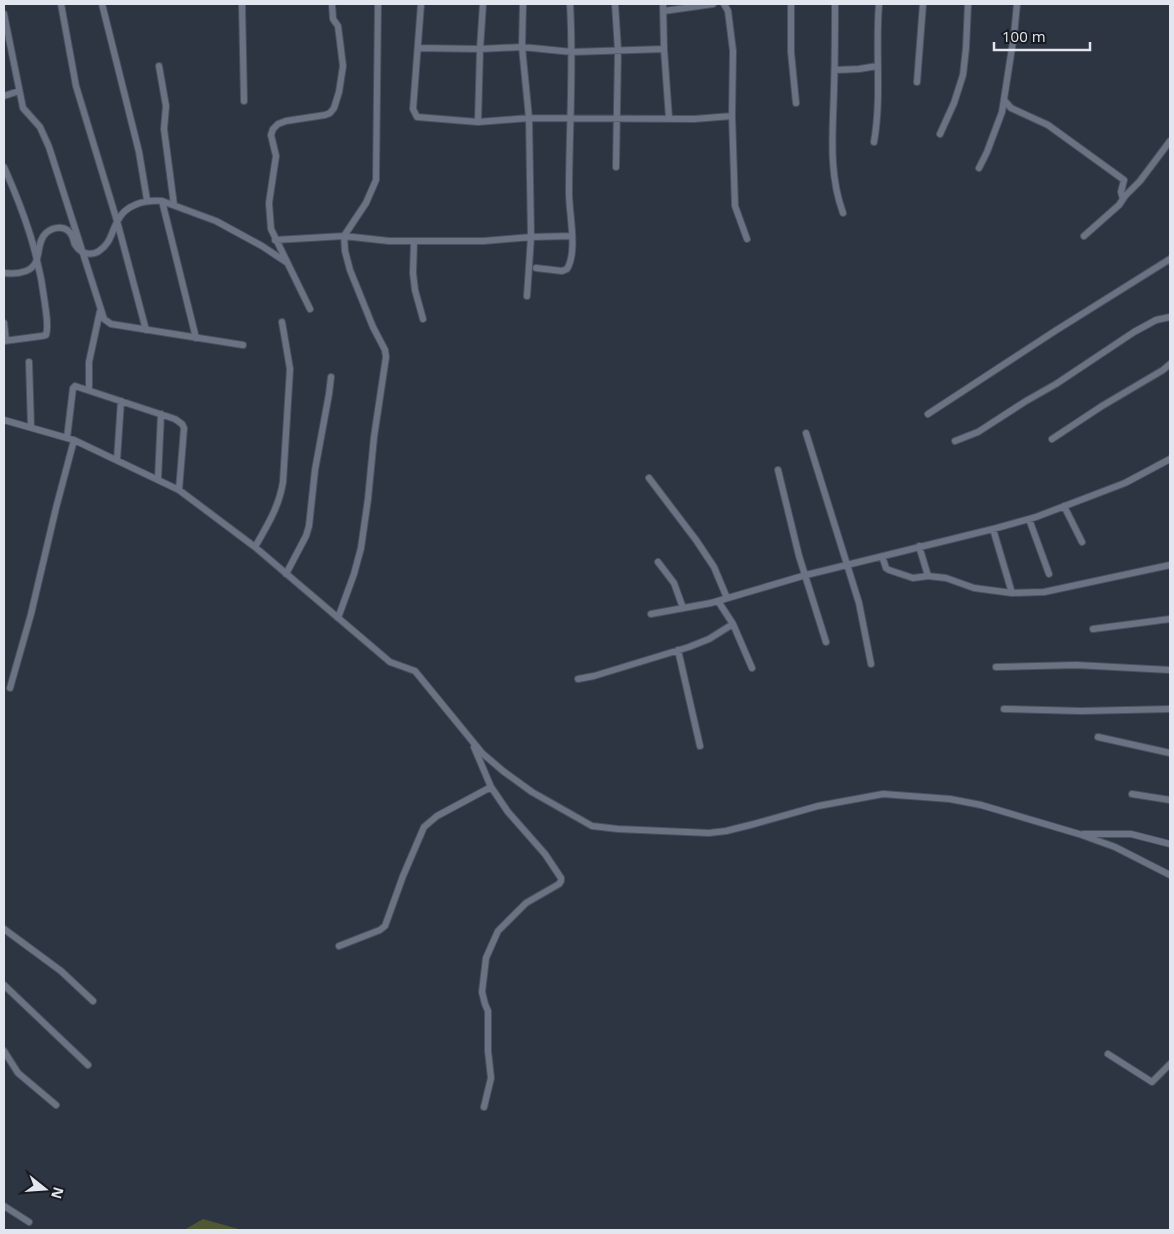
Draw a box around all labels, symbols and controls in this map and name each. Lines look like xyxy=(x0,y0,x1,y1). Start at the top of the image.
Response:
scale bar xyxy=(994,20,1090,52)
text: 100 m xyxy=(1002,26,1046,46)
north arrow xyxy=(20,1164,70,1214)
text: N xyxy=(47,1185,69,1201)

